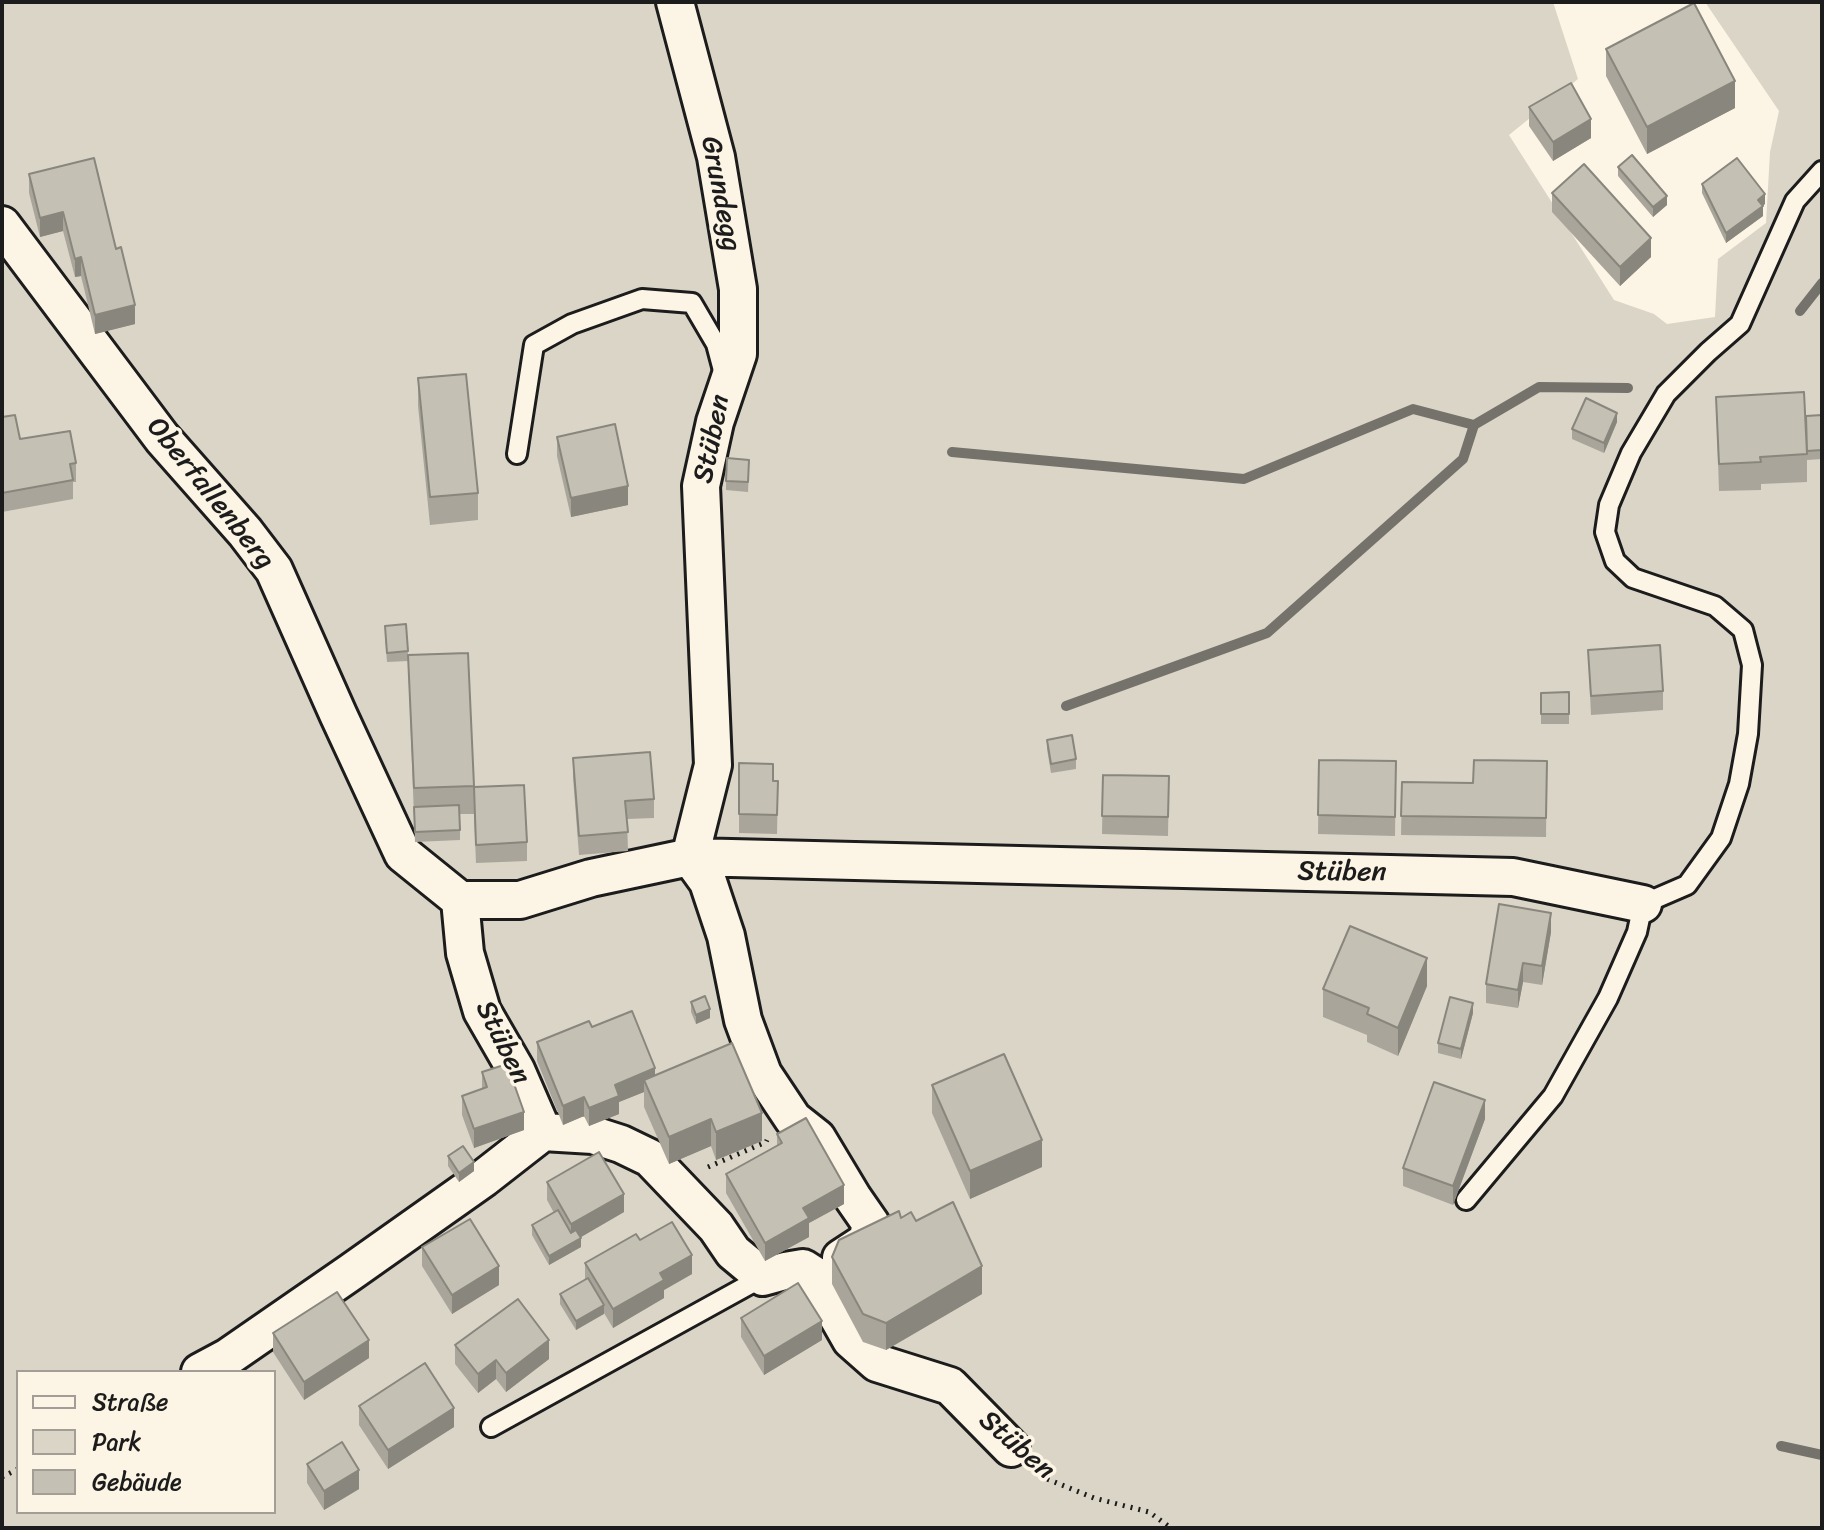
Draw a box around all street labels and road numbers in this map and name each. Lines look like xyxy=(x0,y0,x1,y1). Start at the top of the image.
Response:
street label: Grundegg xyxy=(692,134,748,254)
street label: Stüben xyxy=(687,392,739,486)
street label: Oberfallenberg xyxy=(139,411,281,577)
street label: Stüben xyxy=(1297,855,1387,891)
street label: Stüben xyxy=(467,995,537,1091)
street label: Stüben xyxy=(971,1404,1061,1488)

